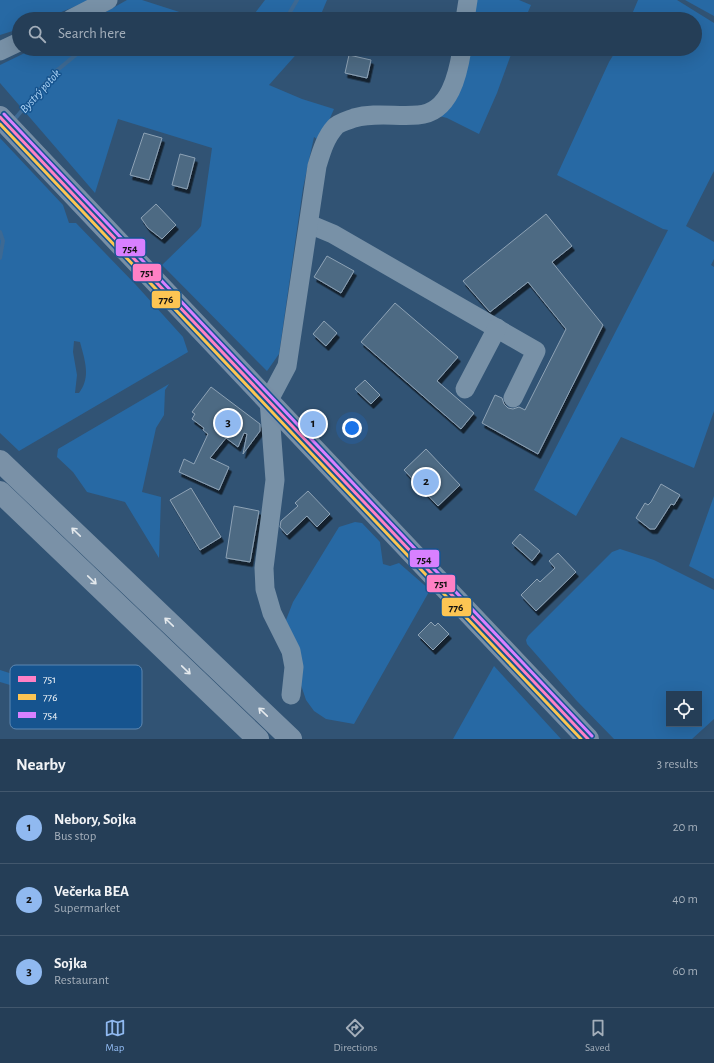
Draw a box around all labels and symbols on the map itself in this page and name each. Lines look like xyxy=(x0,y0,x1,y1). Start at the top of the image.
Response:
water label: Bystrý potok xyxy=(18,67,64,116)
line badge: 754 xyxy=(115,238,146,257)
text: 754 xyxy=(122,243,138,254)
line badge: 751 xyxy=(132,263,162,282)
text: 751 xyxy=(140,267,154,278)
line badge: 776 xyxy=(151,290,181,309)
text: 776 xyxy=(159,294,173,305)
pin: 3 xyxy=(215,408,241,438)
pin: 1 xyxy=(300,409,326,439)
your location xyxy=(342,418,362,438)
pin: 2 xyxy=(413,467,439,497)
one-way arrow xyxy=(71,527,81,537)
line badge: 754 xyxy=(409,549,440,568)
text: 754 xyxy=(416,554,432,565)
line badge: 751 xyxy=(426,574,456,593)
one-way arrow xyxy=(87,575,97,584)
text: 751 xyxy=(434,578,448,589)
line badge: 776 xyxy=(441,597,472,617)
text: 776 xyxy=(449,602,463,613)
one-way arrow xyxy=(165,618,175,627)
legend xyxy=(10,665,142,729)
one-way arrow xyxy=(180,665,191,674)
text: 751 xyxy=(43,674,56,685)
text: 776 xyxy=(43,692,57,703)
one-way arrow xyxy=(258,707,268,717)
text: 754 xyxy=(43,710,57,721)

